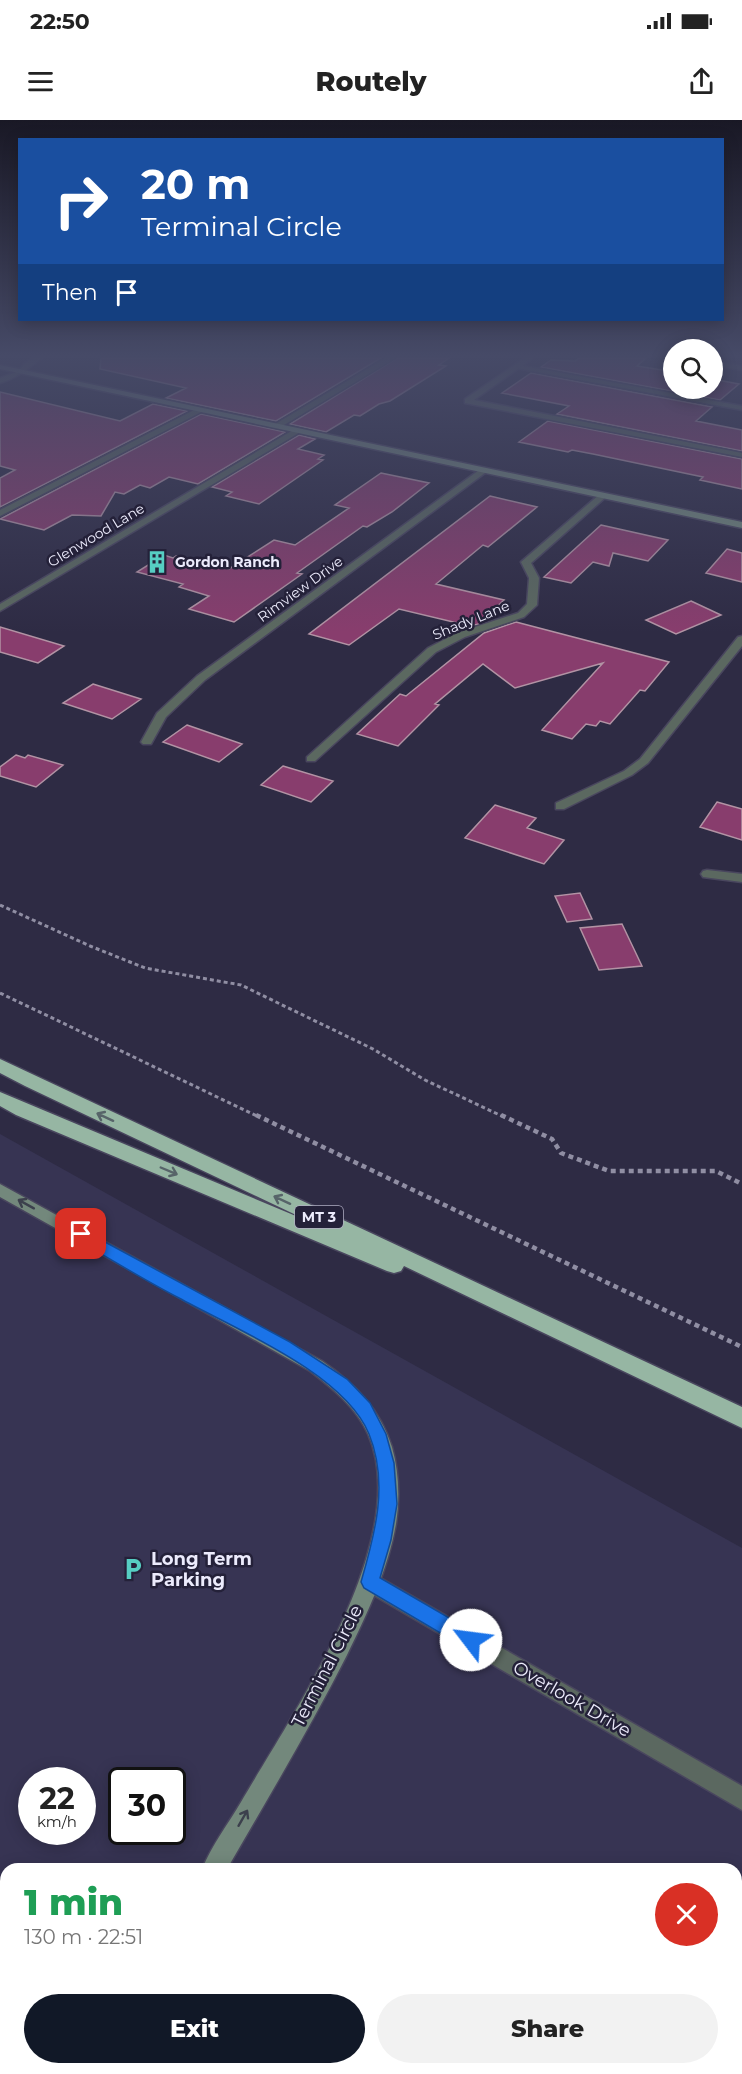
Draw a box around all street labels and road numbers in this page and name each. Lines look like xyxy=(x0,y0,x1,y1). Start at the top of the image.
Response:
street label: Glenwood Lane xyxy=(44,499,148,571)
street label: Rimview Drive xyxy=(254,552,346,626)
street label: Shady Lane xyxy=(430,596,512,644)
road number: MT 3 xyxy=(295,1206,343,1228)
street label: Terminal Circle xyxy=(287,1601,367,1731)
street label: Overlook Drive xyxy=(509,1656,635,1742)

